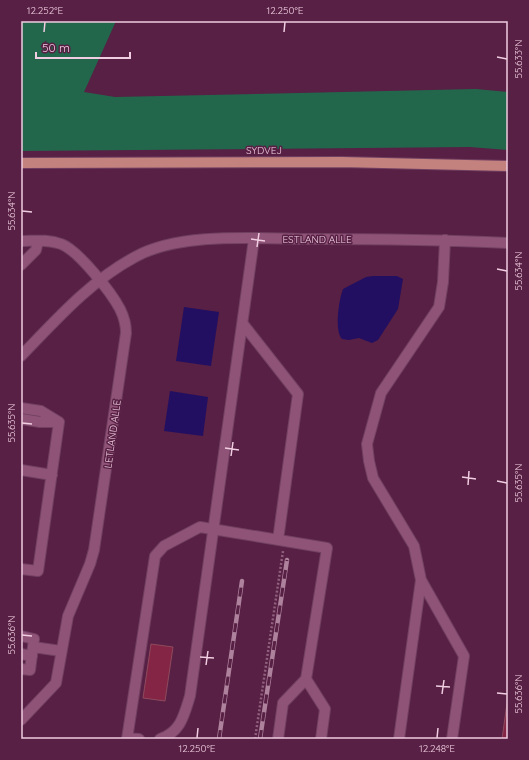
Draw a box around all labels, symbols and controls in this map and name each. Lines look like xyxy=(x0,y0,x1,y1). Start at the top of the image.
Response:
text: 12.252°E xyxy=(27,4,64,17)
text: 12.250°E xyxy=(267,4,304,17)
scale bar xyxy=(36,34,130,60)
text: 50 m xyxy=(42,40,70,55)
text: 55.633°N xyxy=(512,40,525,78)
street label: SYDVEJ xyxy=(246,144,282,157)
text: 55.634°N xyxy=(5,192,18,230)
street label: ESTLAND ALLE xyxy=(282,233,352,246)
text: 55.634°N xyxy=(512,252,525,290)
street label: LETLAND ALLE xyxy=(101,399,124,469)
text: 55.635°N xyxy=(5,403,18,443)
text: 55.635°N xyxy=(512,463,525,503)
text: 55.636°N xyxy=(5,615,18,655)
text: 55.636°N xyxy=(512,674,525,714)
text: 12.250°E xyxy=(179,742,216,755)
text: 12.248°E xyxy=(419,742,455,755)

